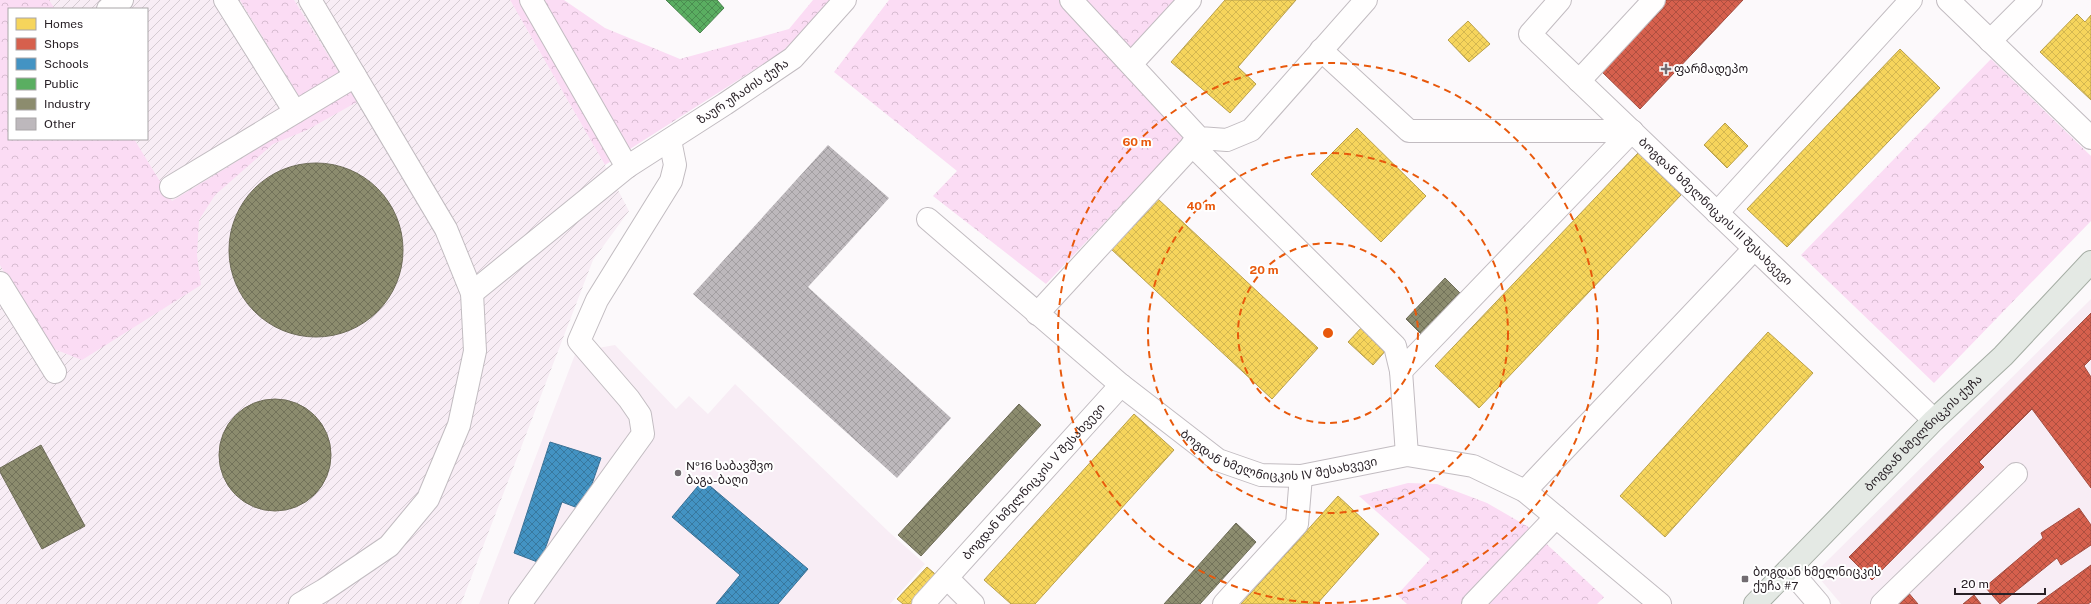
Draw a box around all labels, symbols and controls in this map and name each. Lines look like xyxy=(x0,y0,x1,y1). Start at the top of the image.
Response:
legend xyxy=(8,8,148,140)
text: Homes xyxy=(44,17,83,31)
text: Shops xyxy=(44,37,79,51)
street label: ზაურ უჩაძის ქუჩა xyxy=(695,56,791,127)
text: Schools xyxy=(44,57,89,71)
place label: ფარმადეპო xyxy=(1674,62,1748,77)
marker: ფარმადეპო xyxy=(1661,64,1671,74)
text: Public xyxy=(44,77,79,91)
text: Industry xyxy=(44,97,91,111)
text: Other xyxy=(44,117,76,131)
text: 60 m xyxy=(1122,135,1152,149)
street label: ბოგდან ხმელნიცკის III შესახვევი xyxy=(1636,135,1795,288)
text: 40 m xyxy=(1186,199,1216,213)
text: 20 m xyxy=(1250,263,1279,277)
centre of rings xyxy=(1321,326,1335,340)
street label: ბოგდან ხმელნიცკის ქუჩა xyxy=(1862,372,1985,494)
street label: ბოგდან ხმელნიცკის V შესახვევი xyxy=(960,401,1108,562)
street label: ბოგდან ხმელნიცკის IV შესახვევი xyxy=(1178,427,1379,483)
place label: №16 საბავშვო ბაგა-ბაღი xyxy=(686,459,773,488)
marker: №16 საბავშვო ბაგა-ბაღი xyxy=(673,468,683,478)
place label: ბოგდან ხმელნიცკის ქუჩა #7 xyxy=(1753,565,1881,593)
scale bar xyxy=(1955,570,2045,596)
marker: ბოგდან ხმელნიცკის ქუჩა #7 xyxy=(1740,574,1750,584)
text: 20 m xyxy=(1961,577,1989,591)

